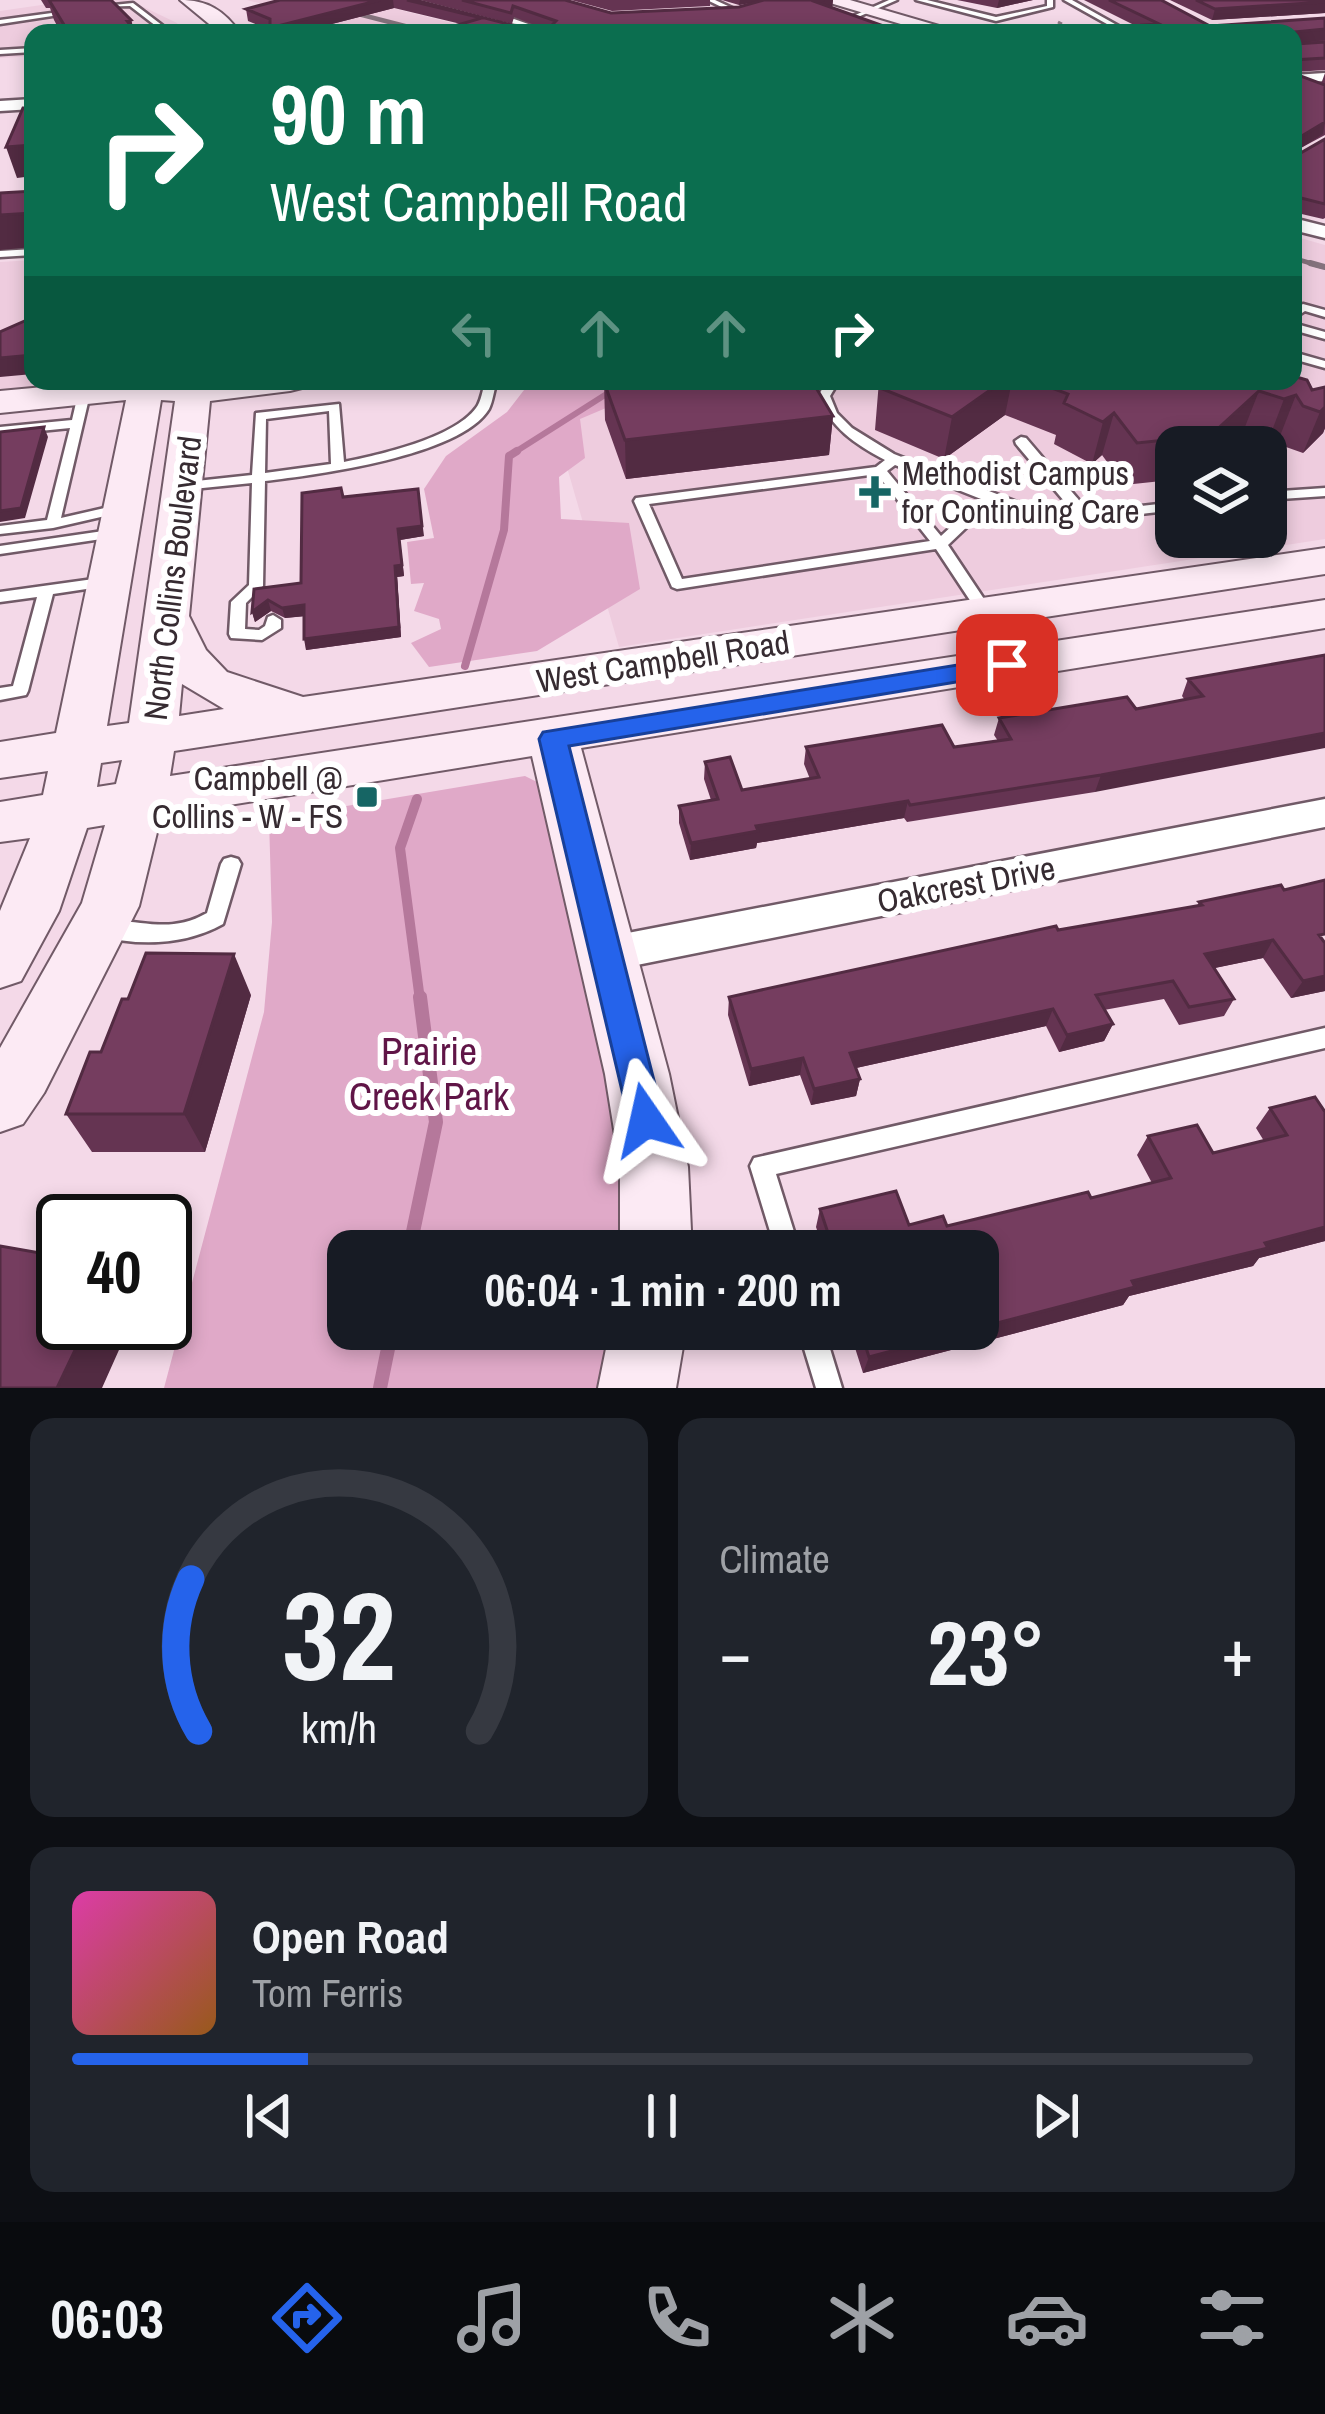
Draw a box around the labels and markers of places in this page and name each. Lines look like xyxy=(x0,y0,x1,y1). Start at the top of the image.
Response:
place label: Methodist Campus for Continuing Care xyxy=(902,451,1140,533)
marker: Methodist Campus for Continuing Care xyxy=(859,476,891,508)
pin xyxy=(956,614,1058,716)
place label: Campbell @ Collins - W - FS xyxy=(152,756,343,838)
marker: Campbell @ Collins - W - FS xyxy=(354,784,380,810)

